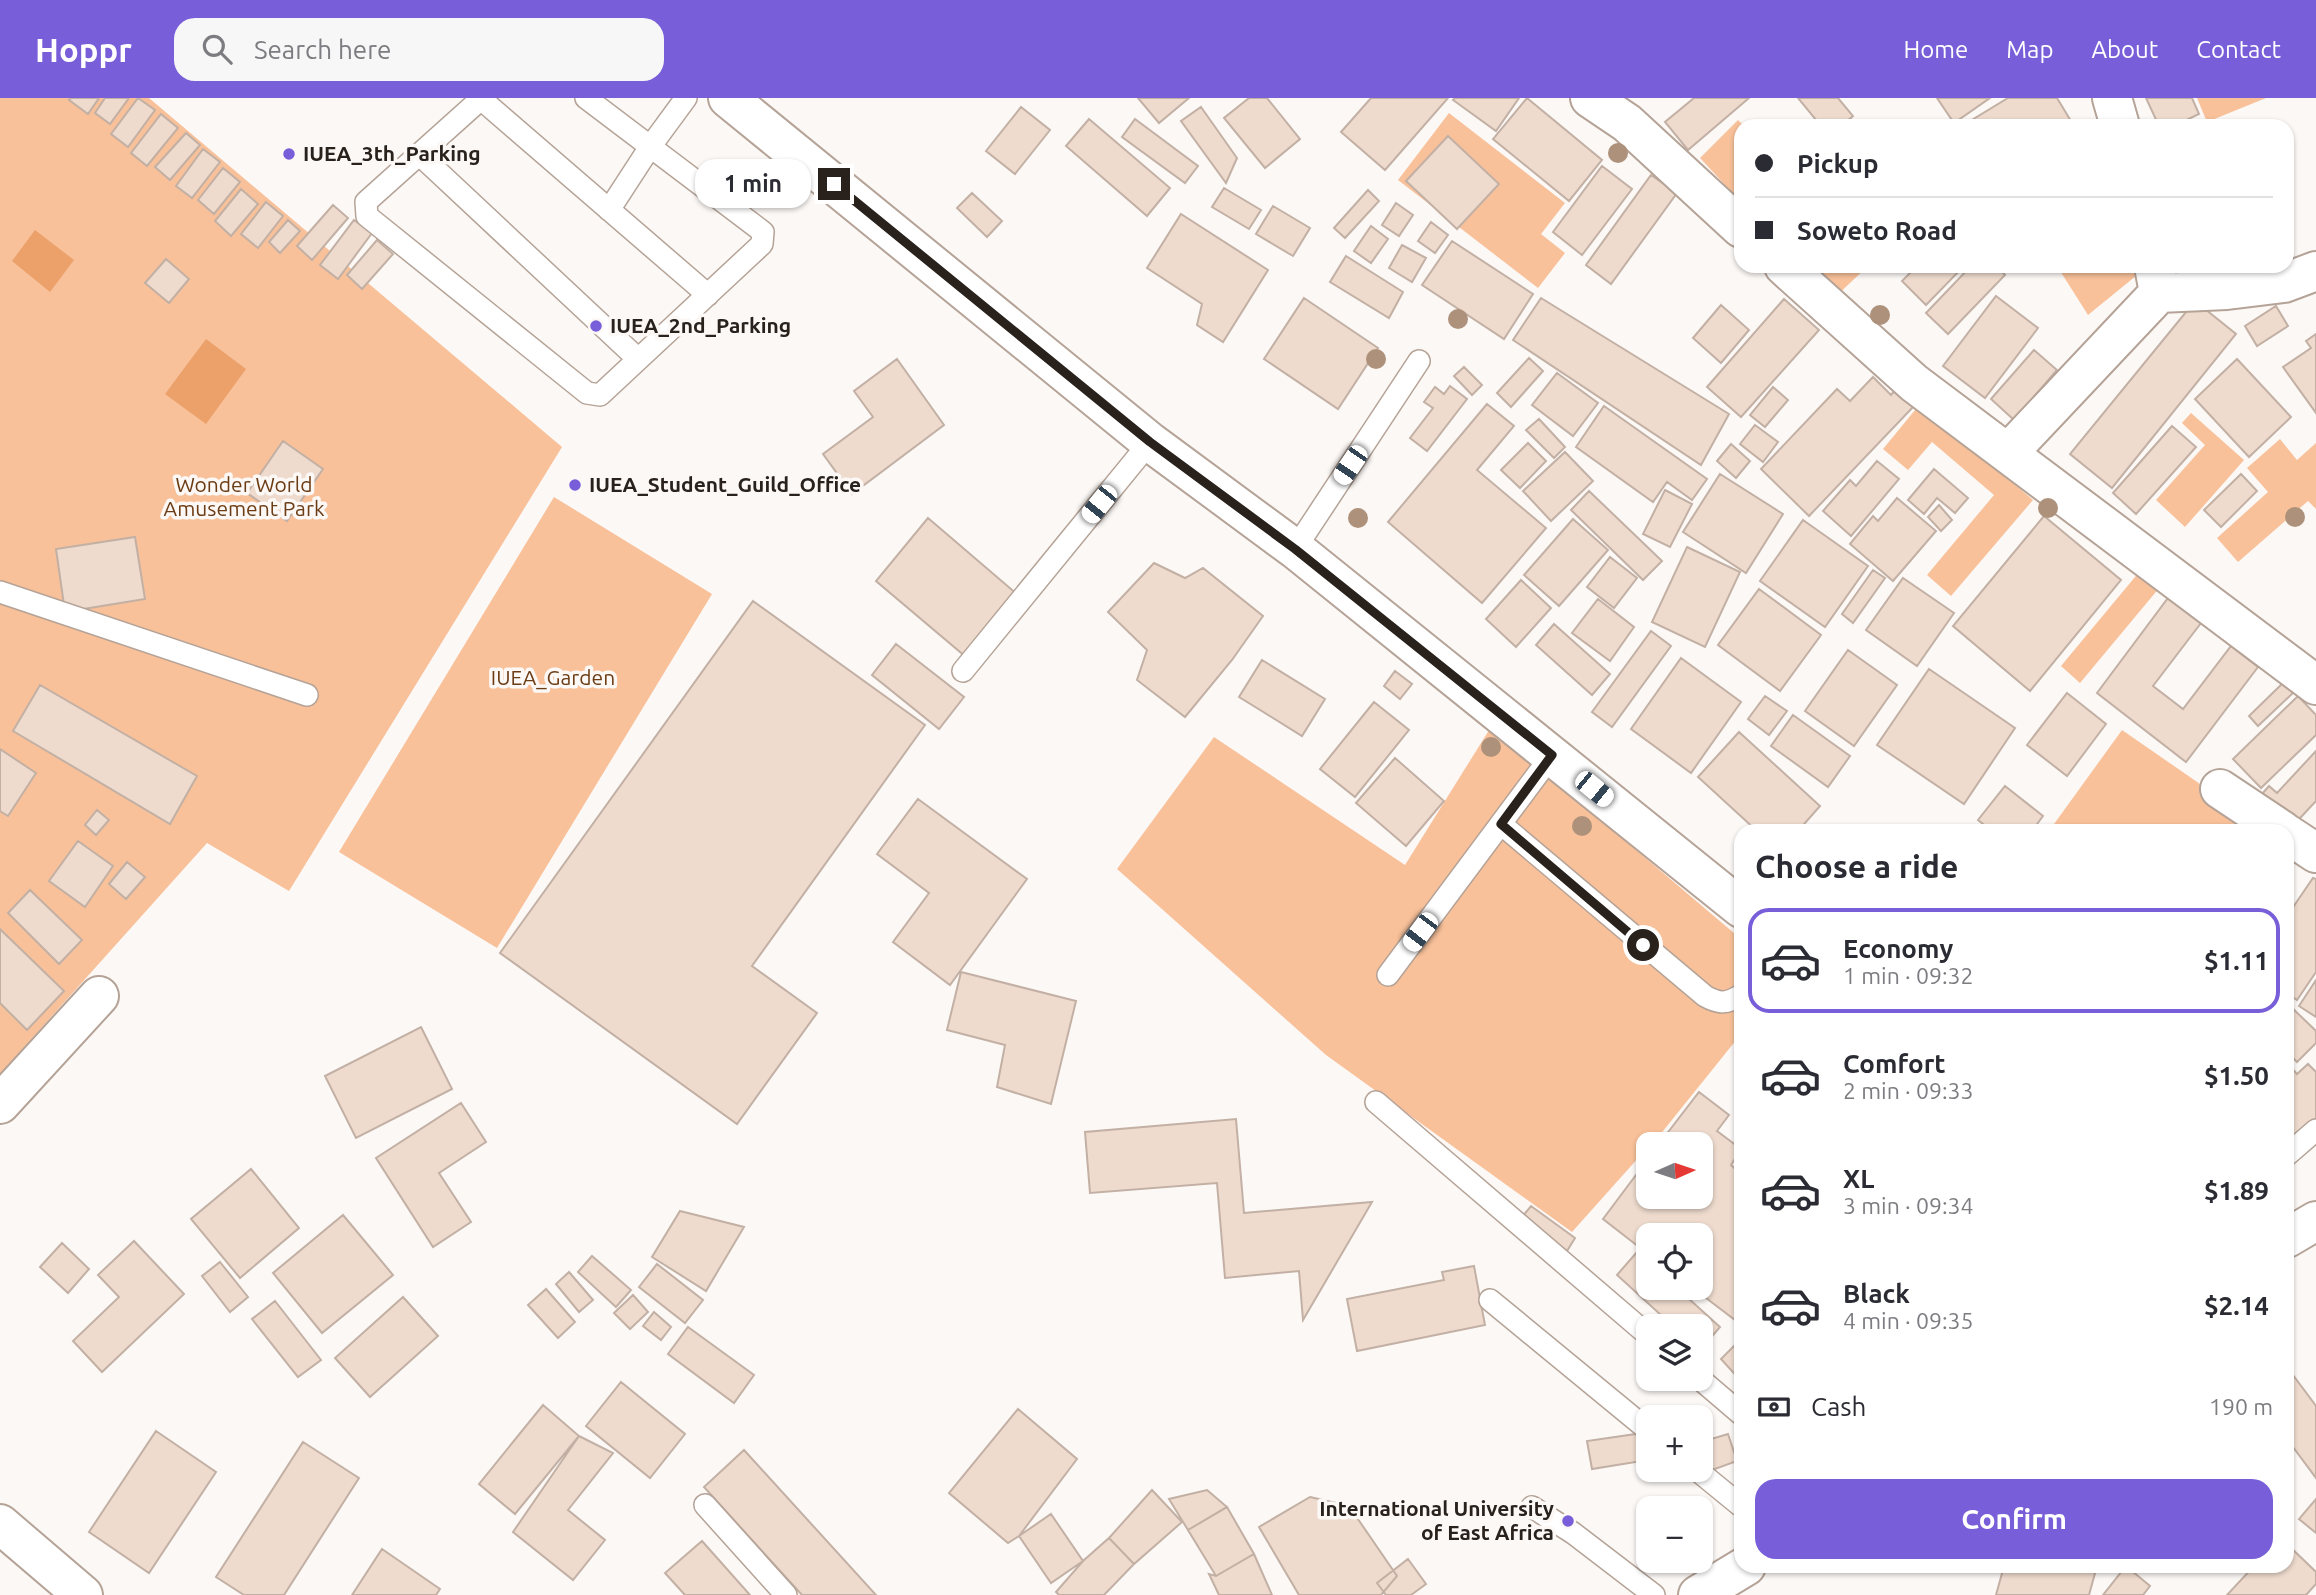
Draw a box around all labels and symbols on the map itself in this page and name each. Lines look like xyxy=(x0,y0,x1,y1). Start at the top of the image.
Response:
place label: IUEA_3th_Parking xyxy=(303,141,481,165)
marker: IUEA_3th_Parking xyxy=(281,146,297,162)
callout: 1 min xyxy=(694,160,810,208)
route end xyxy=(818,168,850,200)
place label: IUEA_2nd_Parking xyxy=(610,313,791,337)
marker: IUEA_2nd_Parking xyxy=(588,318,604,334)
car xyxy=(1330,442,1371,488)
park label: Wonder World Amusement Park xyxy=(164,472,325,520)
place label: IUEA_Student_Guild_Office xyxy=(589,472,861,496)
marker: IUEA_Student_Guild_Office xyxy=(567,477,583,493)
car xyxy=(1078,481,1121,527)
park label: IUEA_Garden xyxy=(491,665,615,690)
car xyxy=(1572,768,1617,810)
car xyxy=(1399,909,1442,955)
route start xyxy=(1627,929,1659,961)
north arrow xyxy=(1636,1132,1713,1209)
place label: International University of East Africa xyxy=(1319,1496,1554,1544)
marker: International University of East Africa xyxy=(1560,1513,1576,1529)

